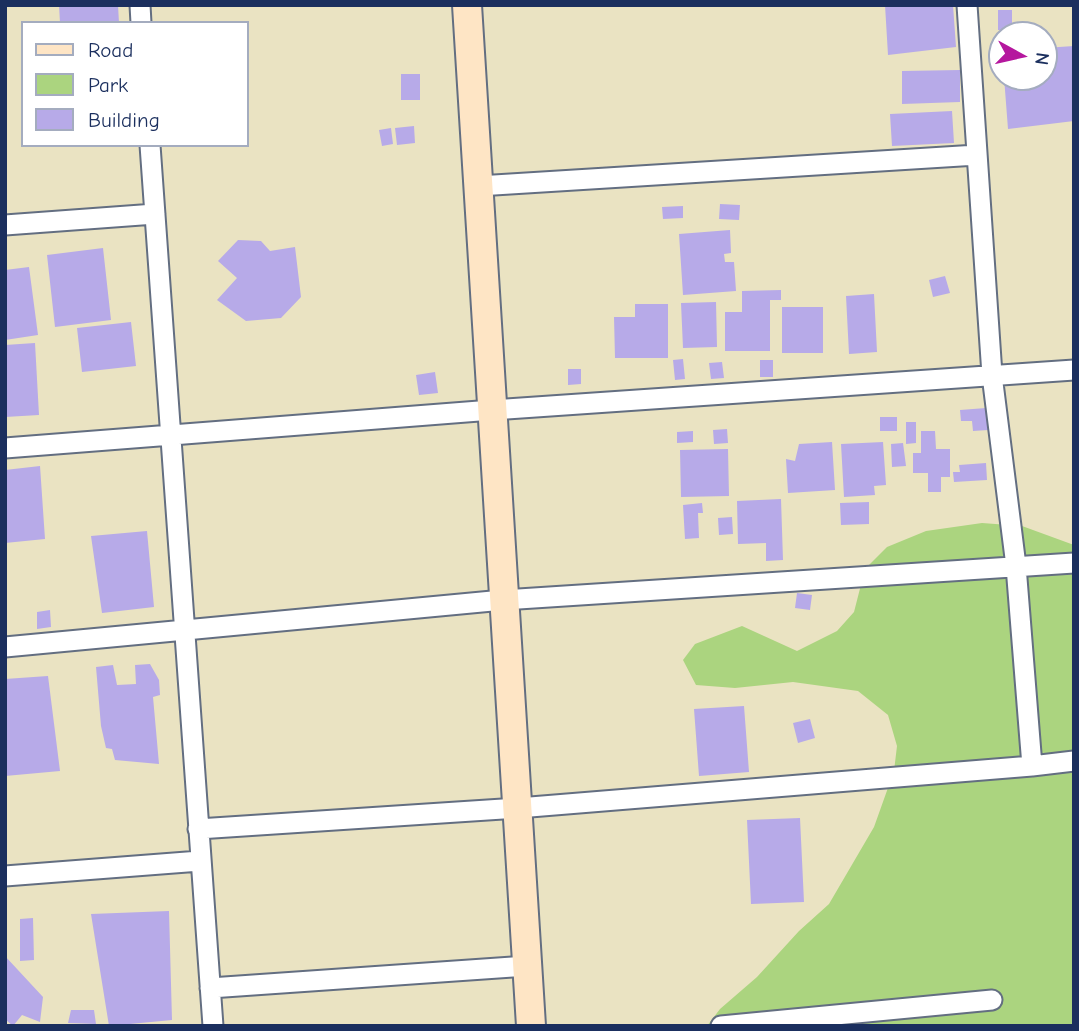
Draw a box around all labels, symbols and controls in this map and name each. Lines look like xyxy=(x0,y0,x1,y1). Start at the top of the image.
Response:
legend xyxy=(21,21,248,147)
north arrow xyxy=(988,21,1058,91)
text: Road xyxy=(88,38,133,62)
text: N xyxy=(1030,51,1054,66)
text: Park xyxy=(88,73,128,97)
text: Building xyxy=(88,108,160,132)

